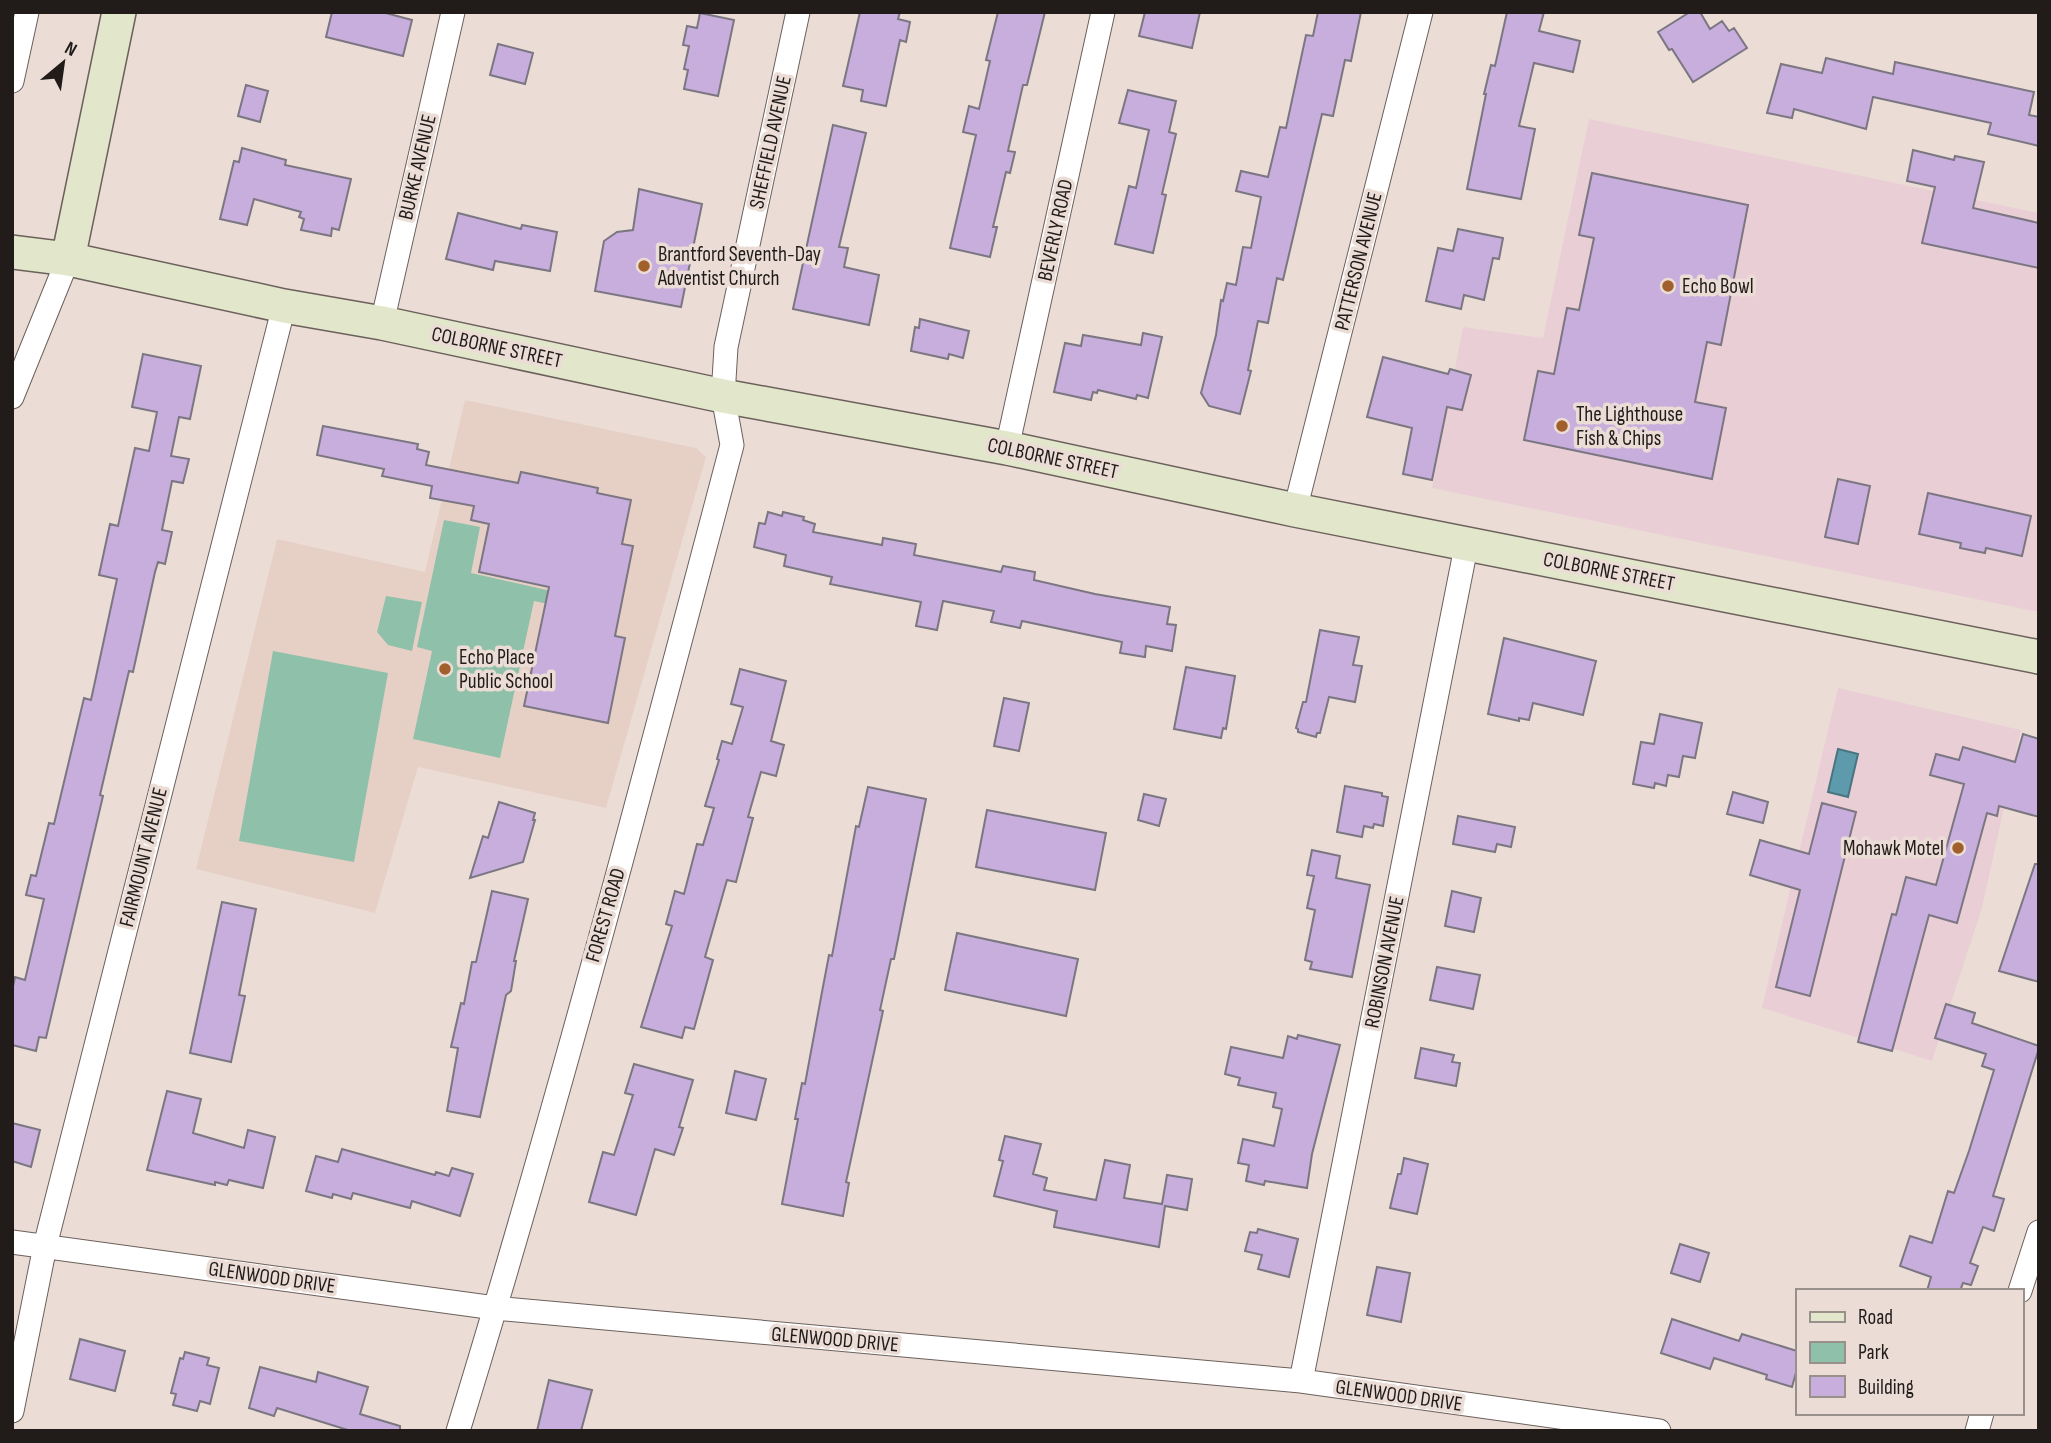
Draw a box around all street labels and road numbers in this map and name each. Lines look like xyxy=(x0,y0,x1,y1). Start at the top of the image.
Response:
street label: SHEFFIELD AVENUE xyxy=(744,73,797,211)
street label: BURKE AVENUE xyxy=(393,112,442,222)
street label: BEVERLY ROAD xyxy=(1033,177,1078,283)
street label: PATTERSON AVENUE xyxy=(1329,189,1388,333)
street label: COLBORNE STREET xyxy=(429,321,565,374)
street label: COLBORNE STREET xyxy=(985,432,1121,485)
street label: COLBORNE STREET xyxy=(1541,547,1677,597)
street label: FAIRMOUNT AVENUE xyxy=(114,785,173,929)
street label: FOREST ROAD xyxy=(580,865,631,965)
street label: ROBINSON AVENUE xyxy=(1359,894,1410,1030)
street label: GLENWOOD DRIVE xyxy=(207,1256,337,1299)
street label: GLENWOOD DRIVE xyxy=(770,1321,900,1358)
street label: GLENWOOD DRIVE xyxy=(1334,1374,1464,1417)

